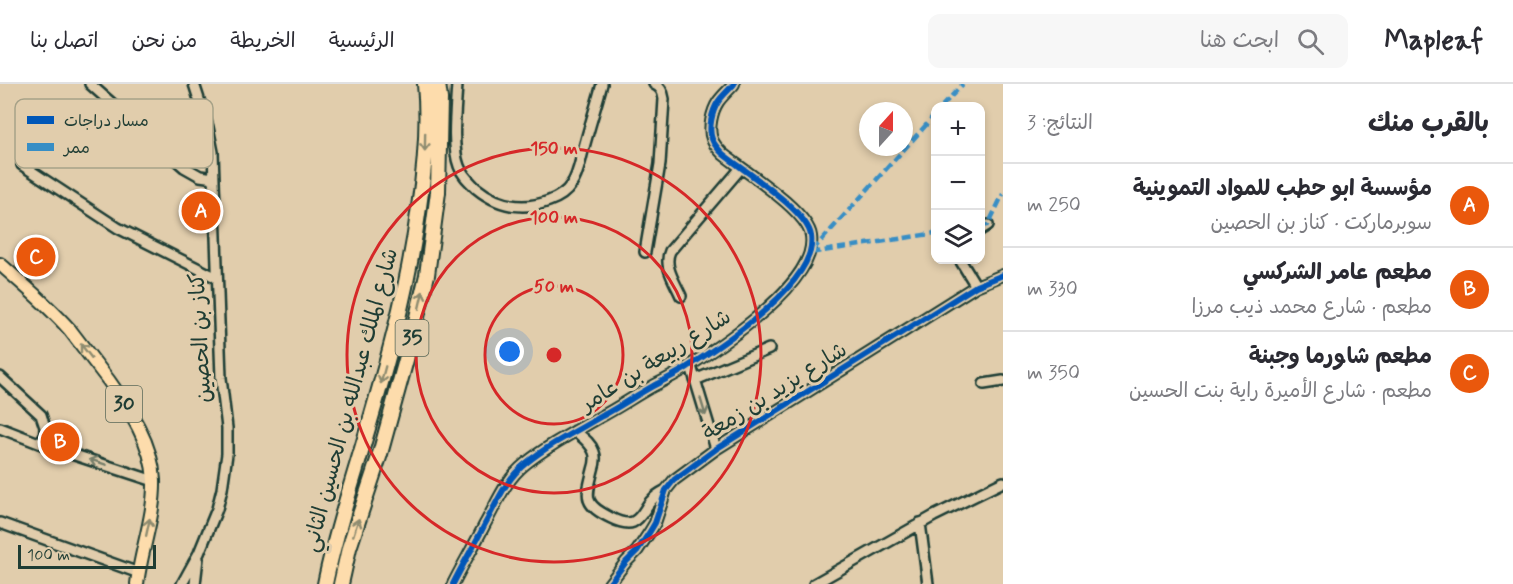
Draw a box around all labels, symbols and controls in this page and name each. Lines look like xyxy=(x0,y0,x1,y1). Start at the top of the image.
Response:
search box xyxy=(928,14,1348,68)
text: Mapleaf xyxy=(1384,23,1483,60)
icon: search xyxy=(1294,25,1327,58)
text: اتصل بنا xyxy=(30,27,98,55)
text: من نحن xyxy=(131,27,197,55)
text: الخريطة xyxy=(230,27,296,55)
text: الرئيسية xyxy=(329,27,395,55)
text: ابحث هنا xyxy=(1200,27,1279,55)
legend xyxy=(15,99,213,168)
north arrow xyxy=(859,102,913,156)
map controls xyxy=(931,102,985,264)
button: + xyxy=(931,102,985,156)
text: بالقرب منك xyxy=(1368,107,1489,141)
text: النتائج: 3 xyxy=(1027,110,1093,137)
text: مسار دراجات xyxy=(64,111,149,132)
one-way arrow xyxy=(419,132,431,152)
text: 150 m xyxy=(530,137,578,161)
text: ممر xyxy=(62,138,90,159)
button: − xyxy=(931,156,985,210)
text: مؤسسة ابو حطب للمواد التموينية xyxy=(1133,175,1432,203)
pin: A xyxy=(182,188,220,234)
text: 250 m xyxy=(1027,192,1081,219)
text: A xyxy=(1463,192,1476,219)
text: 100 m xyxy=(530,206,578,230)
button: layers xyxy=(931,210,985,264)
text: سوبرماركت · كناز بن الحصين xyxy=(1211,210,1432,237)
pin: C xyxy=(16,234,56,279)
street label: شارع الملك عبدالله بن الحسين الثاني xyxy=(297,245,409,556)
text: مطعم عامر الشركسي xyxy=(1243,259,1432,287)
street label: كناز بن الحصين xyxy=(184,272,218,404)
text: 50 m xyxy=(534,275,574,299)
text: 330 m xyxy=(1027,276,1078,303)
text: B xyxy=(1463,276,1476,303)
one-way arrow xyxy=(415,290,427,309)
text: مطعم · شارع محمد ذيب مرزا xyxy=(1191,294,1432,321)
street label: شارع ربيعة بن عامر xyxy=(574,303,737,420)
road number: 35 xyxy=(396,320,428,356)
street label: شارع يزيد بن زمعة xyxy=(697,336,853,448)
your location xyxy=(495,337,524,366)
one-way arrow xyxy=(79,343,92,359)
text: مطعم شاورما وجبنة xyxy=(1249,343,1432,371)
centre of rings xyxy=(544,345,564,365)
text: 350 m xyxy=(1027,360,1080,387)
text: C xyxy=(1462,360,1477,387)
one-way arrow xyxy=(377,365,388,384)
text: مطعم · شارع الأميرة راية بنت الحسين xyxy=(1129,378,1432,405)
road number: 30 xyxy=(106,386,142,422)
one-way arrow xyxy=(698,397,709,416)
pin: B xyxy=(40,420,80,464)
one-way arrow xyxy=(89,456,108,467)
one-way arrow xyxy=(143,517,155,536)
one-way arrow xyxy=(351,518,362,537)
scale bar xyxy=(18,542,156,570)
text: 100 m xyxy=(27,545,70,566)

